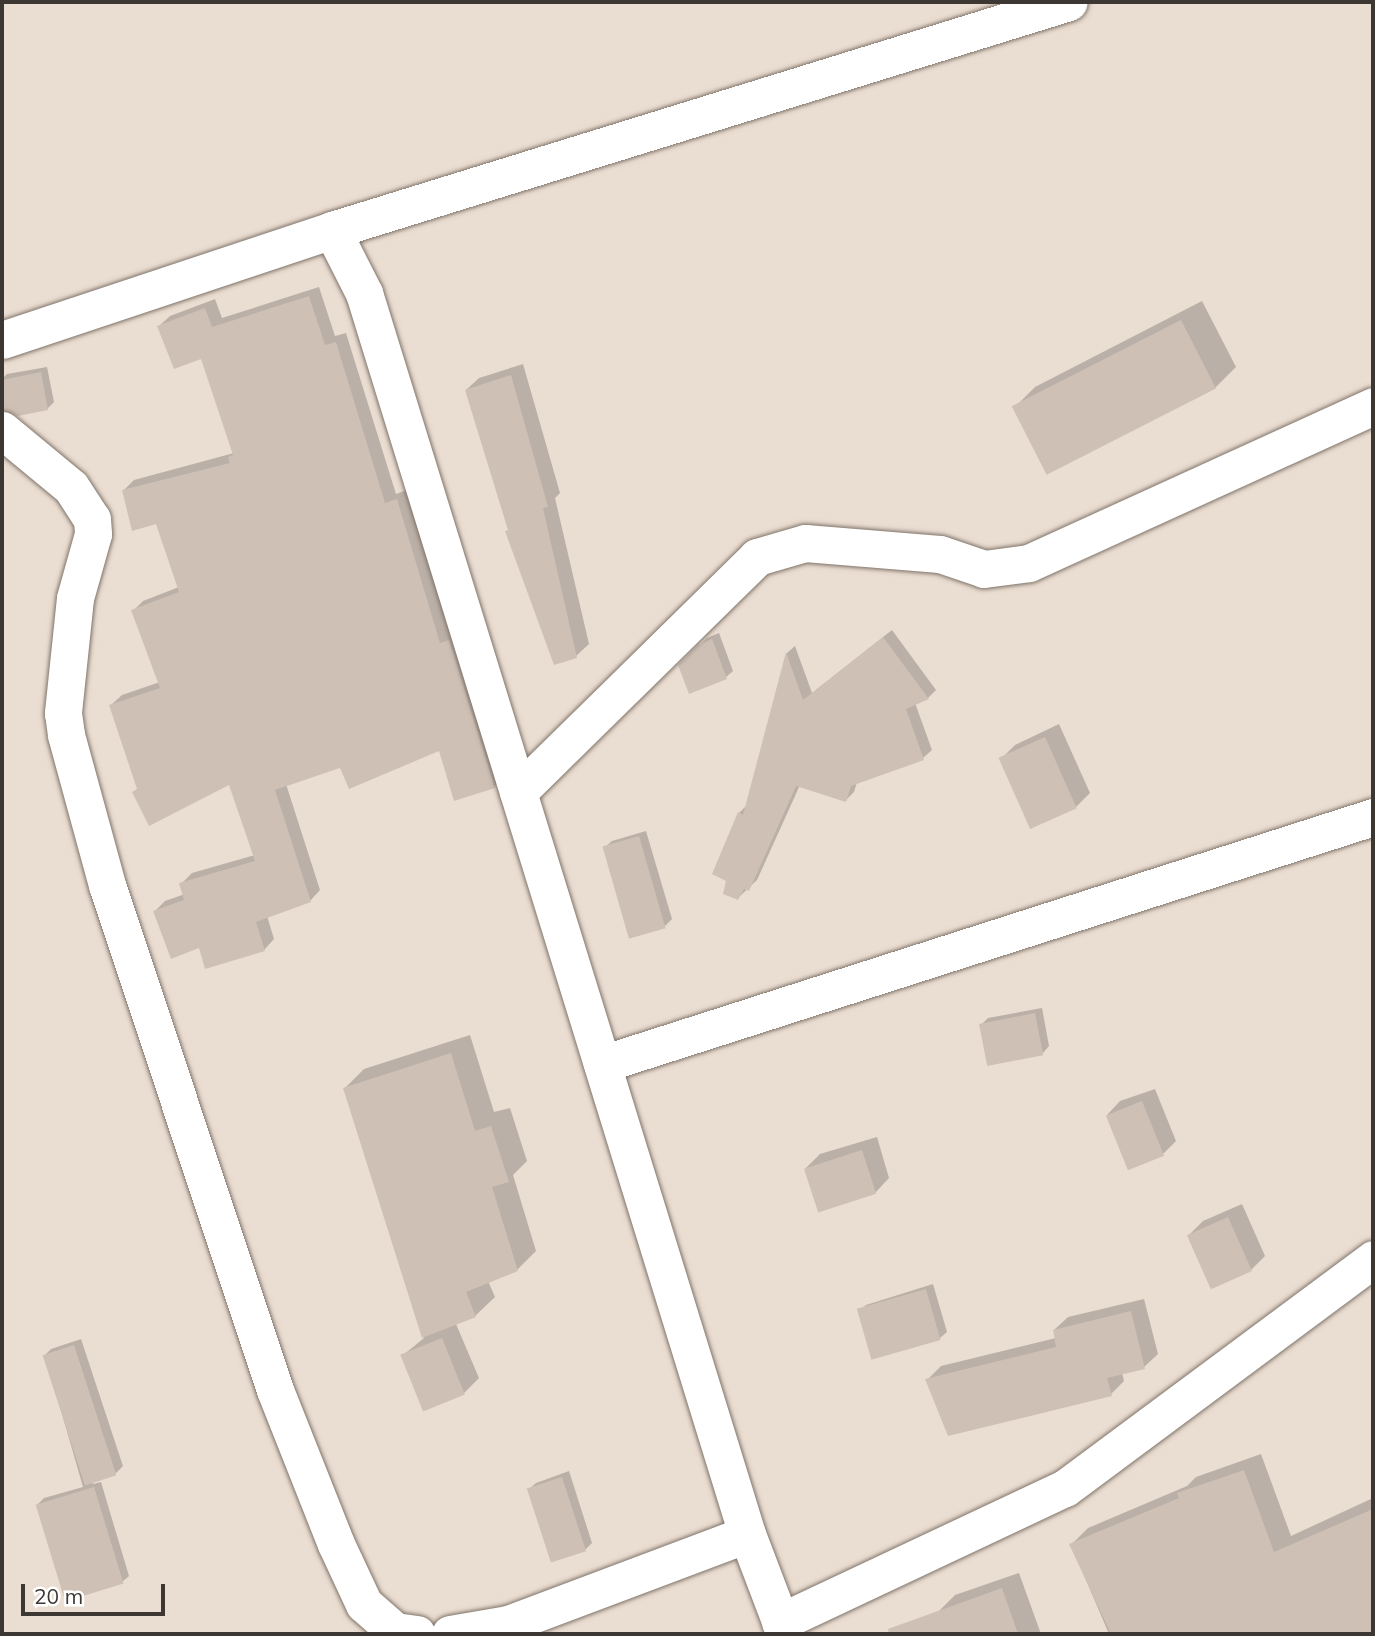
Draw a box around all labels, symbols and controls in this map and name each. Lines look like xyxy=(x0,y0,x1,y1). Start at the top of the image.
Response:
scale bar xyxy=(24,1570,168,1614)
text: 20 m xyxy=(34,1583,83,1609)

